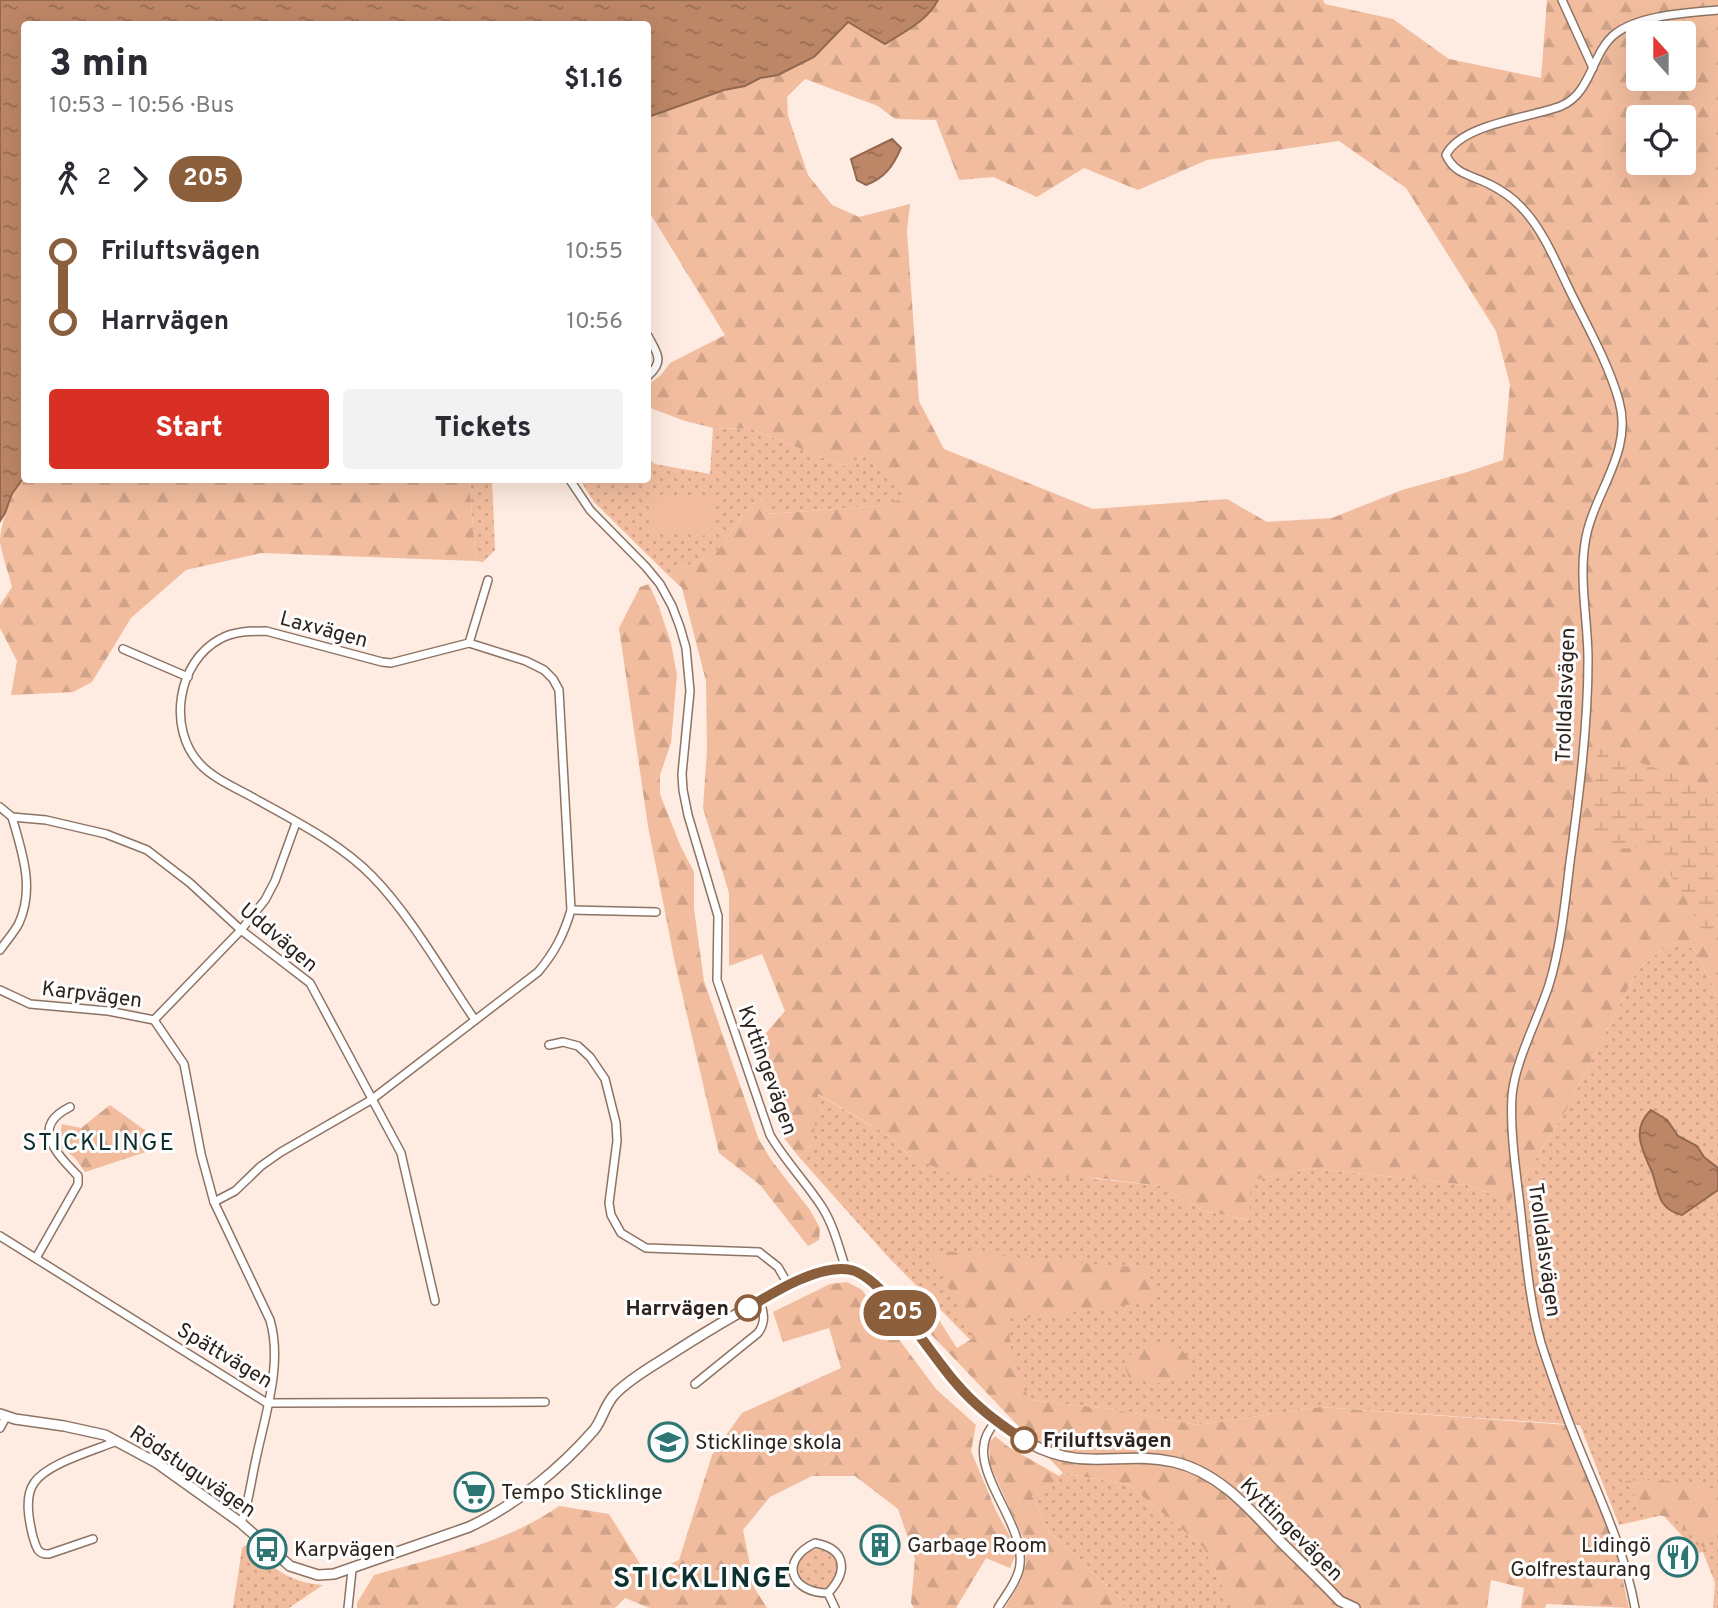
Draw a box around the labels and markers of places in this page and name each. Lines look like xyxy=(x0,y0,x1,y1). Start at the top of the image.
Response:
marker: Harrvägen xyxy=(735,1295,761,1321)
place label: Harrvägen xyxy=(625,1296,729,1323)
school or university icon: Sticklinge skola xyxy=(647,1421,689,1463)
marker: Friluftsvägen xyxy=(1011,1427,1037,1453)
place label: Friluftsvägen xyxy=(1043,1428,1172,1455)
place label: Sticklinge skola xyxy=(695,1430,841,1457)
supermarket icon: Tempo Sticklinge xyxy=(453,1471,495,1513)
place label: Tempo Sticklinge xyxy=(501,1480,663,1507)
building icon: Garbage Room xyxy=(859,1524,901,1566)
bus stop icon: Karpvägen xyxy=(246,1528,288,1570)
place label: Garbage Room xyxy=(907,1533,1047,1560)
place label: Lidingö Golfrestaurang xyxy=(1510,1533,1651,1584)
restaurant icon: Lidingö Golfrestaurang xyxy=(1657,1536,1699,1578)
place label: Karpvägen xyxy=(294,1537,395,1564)

